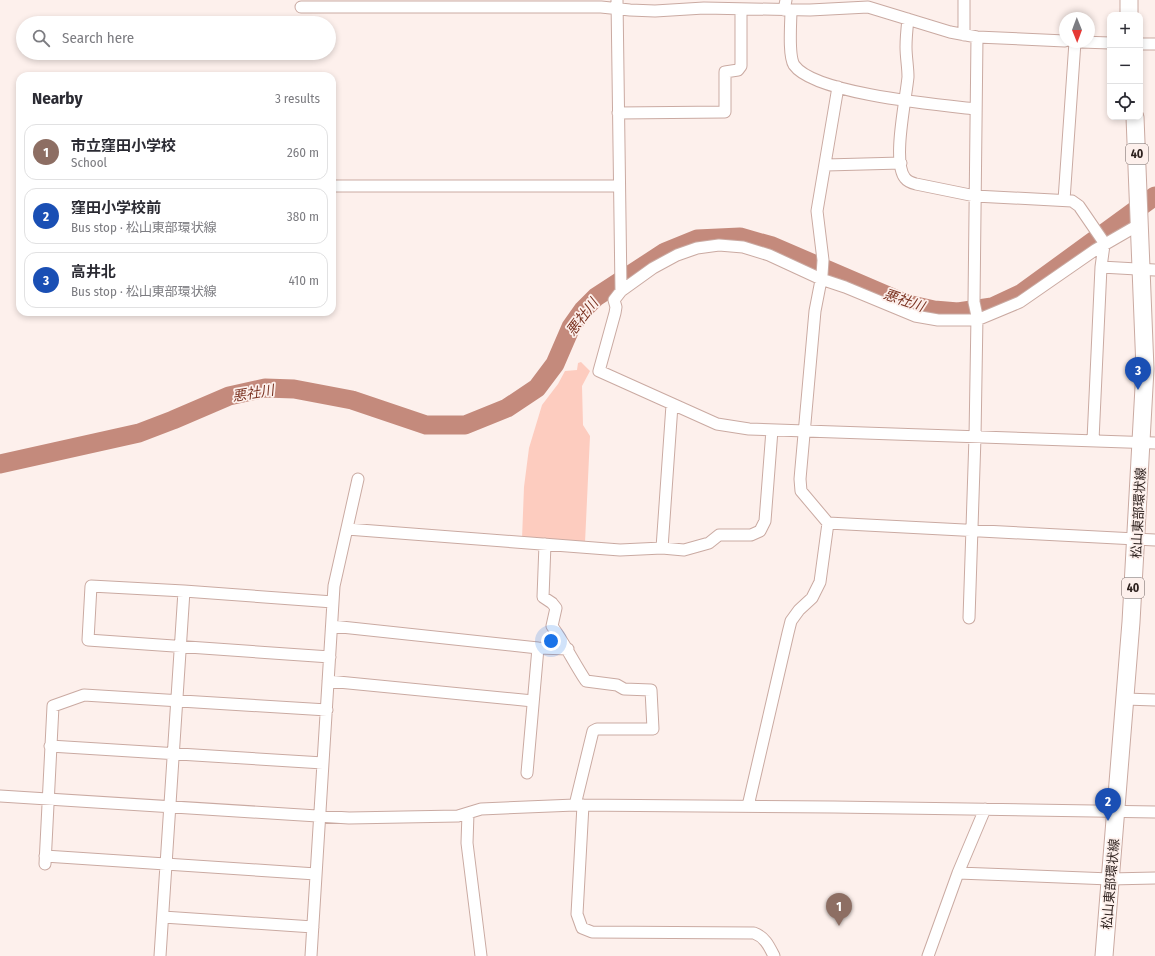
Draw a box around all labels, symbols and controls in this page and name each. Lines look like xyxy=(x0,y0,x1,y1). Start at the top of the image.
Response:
north arrow xyxy=(1059,12,1095,48)
map controls xyxy=(1107,12,1143,120)
button: + xyxy=(1107,12,1143,48)
search box xyxy=(16,16,336,60)
icon: search xyxy=(30,27,52,49)
text: Search here xyxy=(62,29,134,47)
button: − xyxy=(1107,48,1143,84)
button: locate xyxy=(1107,84,1143,120)
text: Nearby xyxy=(32,88,83,109)
text: 3 results xyxy=(275,91,320,106)
text: 市立窪田小学校 xyxy=(71,137,176,155)
road number: 40 xyxy=(1126,144,1148,164)
text: 1 xyxy=(43,145,49,160)
text: 260 m xyxy=(287,145,319,160)
text: School xyxy=(71,155,107,170)
text: 窪田小学校前 xyxy=(71,199,161,217)
text: 2 xyxy=(43,209,49,224)
text: 380 m xyxy=(287,209,319,224)
text: Bus stop · 松山東部環状線 xyxy=(71,220,217,235)
text: 高井北 xyxy=(71,263,116,281)
text: 3 xyxy=(43,273,49,288)
text: 410 m xyxy=(289,273,319,288)
text: Bus stop · 松山東部環状線 xyxy=(71,284,217,299)
water label: 悪社川 xyxy=(881,286,928,316)
water label: 悪社川 xyxy=(563,294,603,339)
pin: 3 xyxy=(1125,357,1151,390)
water label: 悪社川 xyxy=(231,382,277,405)
street label: 松山東部環状線 xyxy=(1129,467,1148,559)
road number: 40 xyxy=(1122,578,1144,598)
your location xyxy=(541,631,561,651)
pin: 2 xyxy=(1095,788,1121,821)
street label: 松山東部環状線 xyxy=(1099,838,1122,930)
pin: 1 xyxy=(826,893,852,926)

